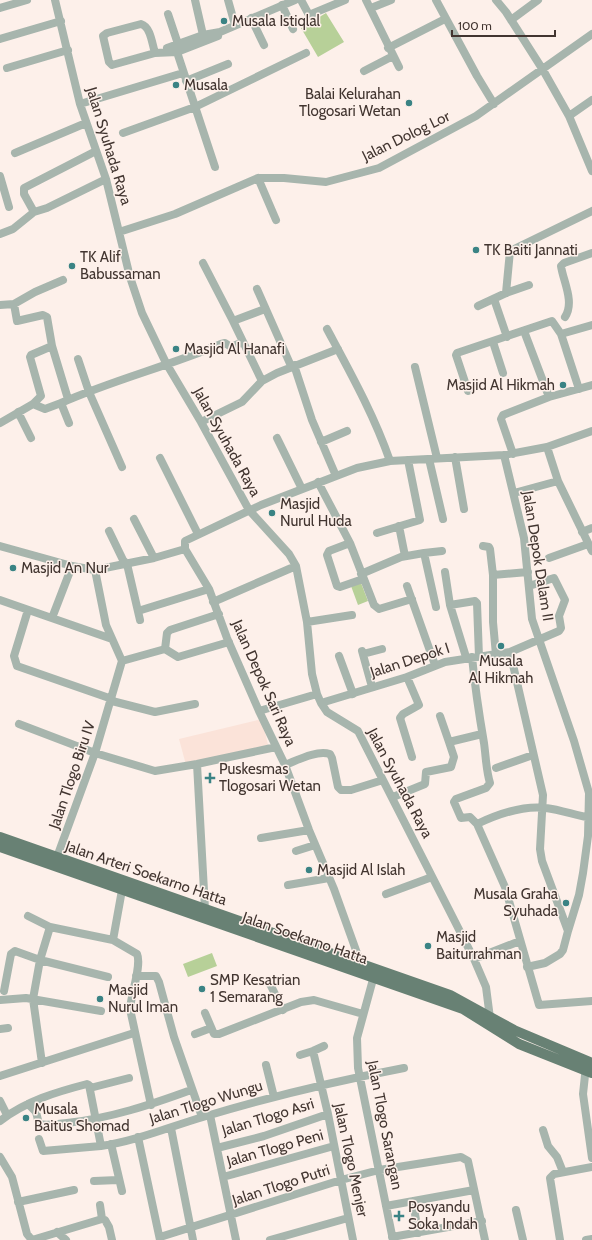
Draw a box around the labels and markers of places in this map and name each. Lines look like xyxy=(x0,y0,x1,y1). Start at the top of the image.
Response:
place label: Musala Istiqlal xyxy=(232,12,321,30)
marker: Musala Istiqlal xyxy=(219,16,229,26)
place label: Musala xyxy=(184,76,229,94)
marker: Musala xyxy=(171,80,181,90)
place label: Balai Kelurahan Tlogosari Wetan xyxy=(299,85,401,120)
marker: Balai Kelurahan Tlogosari Wetan xyxy=(404,98,414,108)
place label: TK Baiti Jannati xyxy=(484,241,578,259)
marker: TK Baiti Jannati xyxy=(471,245,481,255)
place label: TK Alif Babussaman xyxy=(80,248,161,283)
marker: TK Alif Babussaman xyxy=(67,261,77,271)
place label: Masjid Al Hanafi xyxy=(184,340,285,358)
marker: Masjid Al Hanafi xyxy=(171,344,181,354)
place label: Masjid Al Hikmah xyxy=(447,376,555,394)
marker: Masjid Al Hikmah xyxy=(558,380,568,390)
place label: Masjid Nurul Huda xyxy=(280,495,352,530)
marker: Masjid Nurul Huda xyxy=(267,508,277,518)
place label: Masjid An Nur xyxy=(21,559,109,577)
marker: Masjid An Nur xyxy=(8,563,18,573)
marker: Musala Al Hikmah xyxy=(496,641,506,651)
place label: Musala Al Hikmah xyxy=(469,652,533,687)
place label: Puskesmas Tlogosari Wetan xyxy=(219,760,321,795)
marker: Puskesmas Tlogosari Wetan xyxy=(204,772,216,784)
place label: Masjid Al Islah xyxy=(317,861,405,879)
marker: Masjid Al Islah xyxy=(304,865,314,875)
place label: Musala Graha Syuhada xyxy=(473,885,559,920)
marker: Musala Graha Syuhada xyxy=(561,898,571,908)
place label: Masjid Baiturrahman xyxy=(436,928,522,963)
marker: Masjid Baiturrahman xyxy=(423,941,433,951)
place label: SMP Kesatrian 1 Semarang xyxy=(210,971,300,1006)
place label: Masjid Nurul Iman xyxy=(108,981,178,1016)
marker: SMP Kesatrian 1 Semarang xyxy=(197,984,207,994)
marker: Masjid Nurul Iman xyxy=(95,994,105,1004)
place label: Musala Baitus Shomad xyxy=(34,1100,130,1135)
marker: Musala Baitus Shomad xyxy=(21,1113,31,1123)
place label: Posyandu Soka Indah xyxy=(408,1198,478,1233)
marker: Posyandu Soka Indah xyxy=(393,1210,405,1222)

